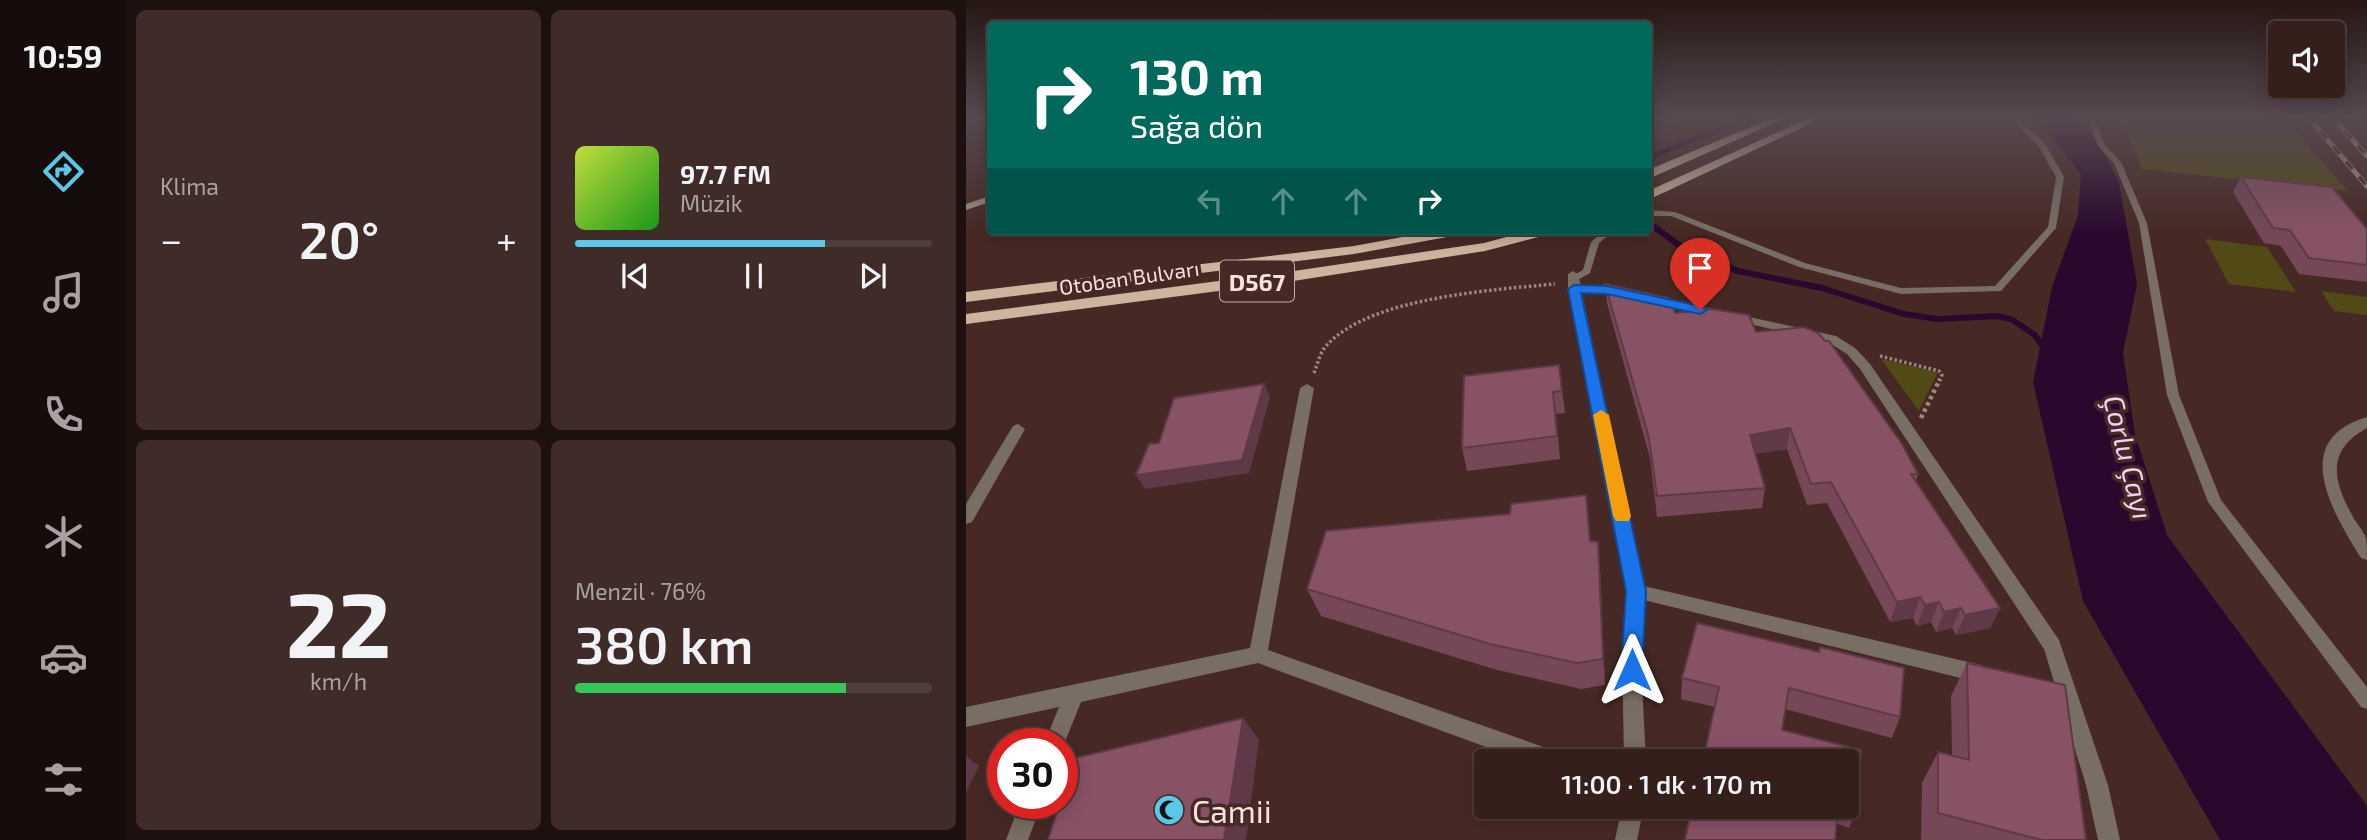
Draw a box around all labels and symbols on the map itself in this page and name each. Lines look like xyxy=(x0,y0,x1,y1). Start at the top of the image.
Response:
pin xyxy=(1670,238,1730,310)
street label: Otoban Bulvarı xyxy=(1057,255,1201,299)
road number: D567 xyxy=(1220,260,1294,302)
water label: Çorlu Çayı xyxy=(2096,391,2161,523)
position arrow xyxy=(1595,633,1669,707)
speed limit sign: 30 xyxy=(987,728,1078,819)
place label: Camii xyxy=(1192,791,1272,829)
mosque icon: Camii xyxy=(1152,793,1186,827)

